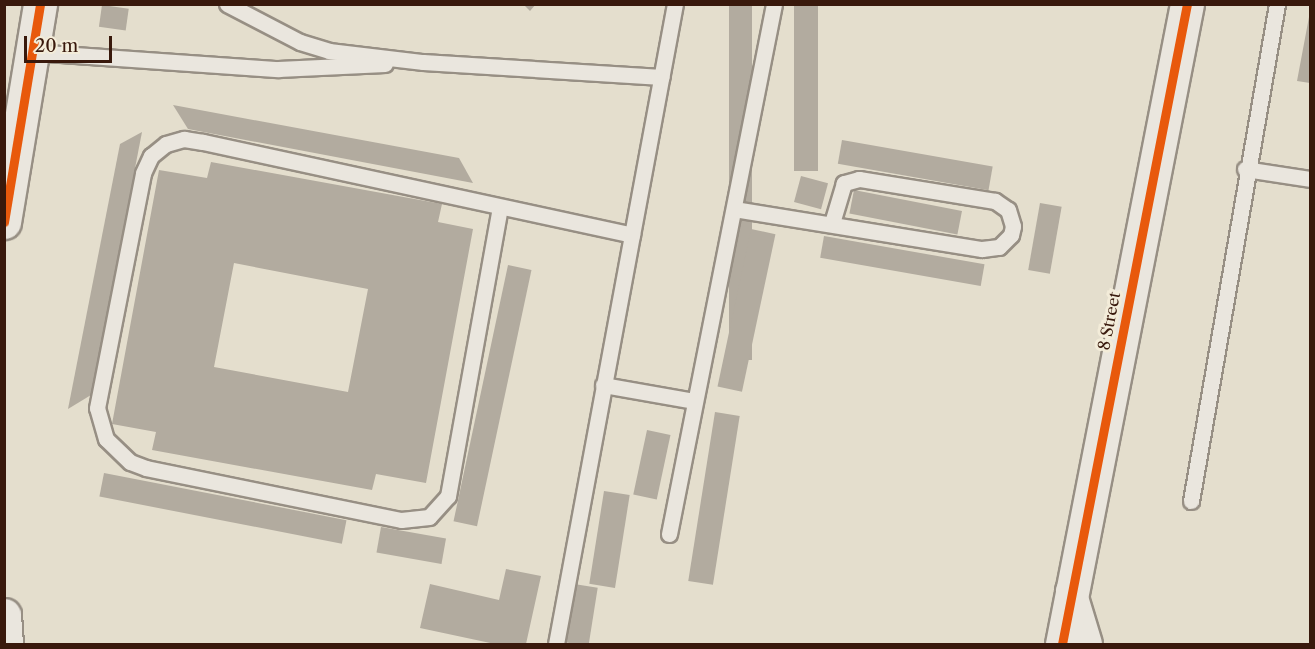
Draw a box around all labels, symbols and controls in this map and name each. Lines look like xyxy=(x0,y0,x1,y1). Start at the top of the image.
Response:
scale bar xyxy=(27,24,116,62)
text: 20 m xyxy=(35,35,78,57)
street label: 8 Street xyxy=(1094,290,1124,352)

